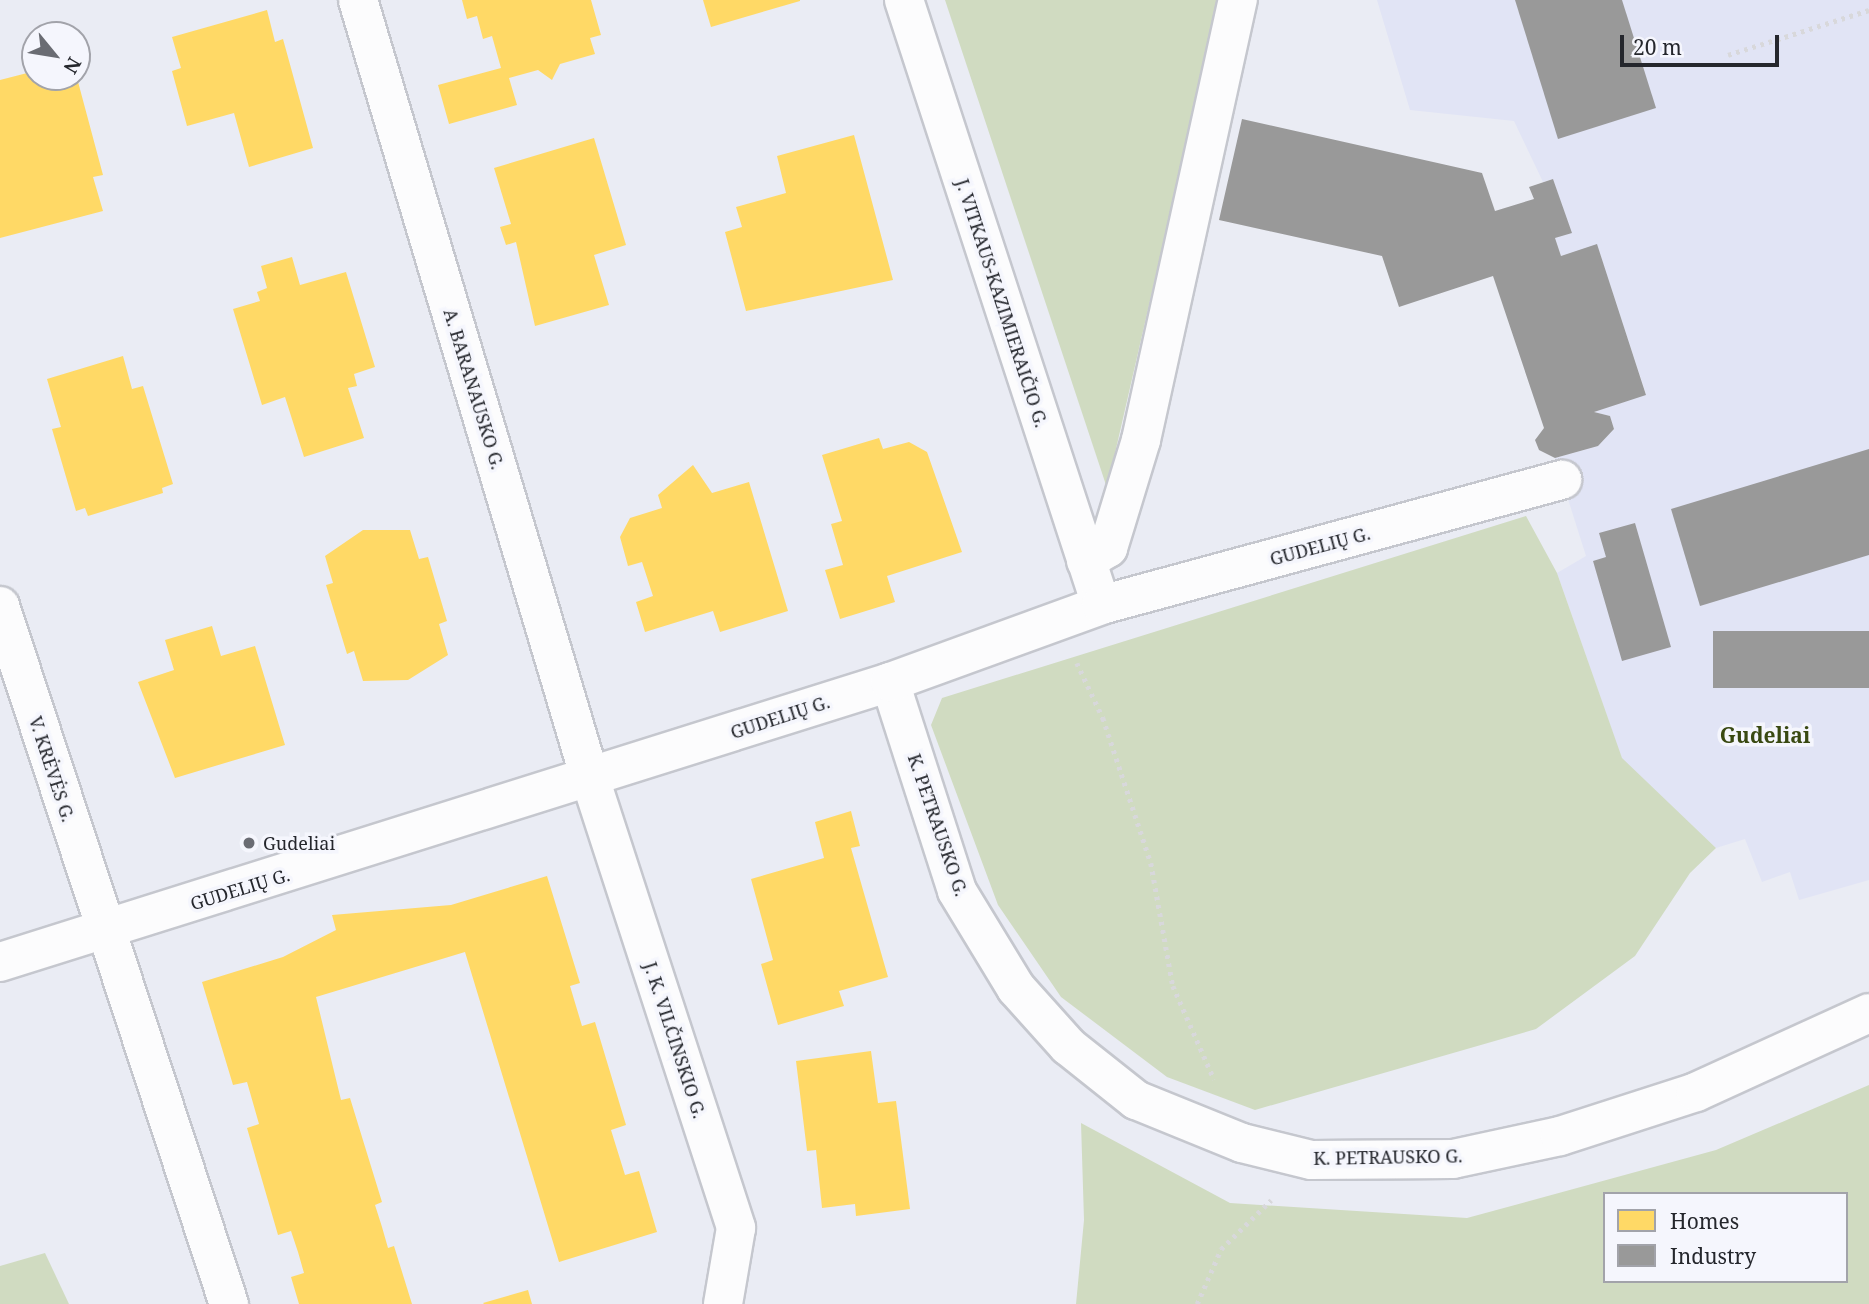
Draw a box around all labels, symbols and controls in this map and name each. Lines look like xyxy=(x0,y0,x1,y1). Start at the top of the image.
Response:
north arrow xyxy=(21,21,91,91)
scale bar xyxy=(1624,21,1783,65)
text: 20 m xyxy=(1633,33,1682,61)
text: N xyxy=(57,53,87,78)
street label: J. VITKAUS-KAZIMIERAIČIO G. xyxy=(952,176,1052,430)
street label: A. BARANAUSKO G. xyxy=(439,306,509,472)
street label: GUDELIŲ G. xyxy=(1267,522,1373,570)
street label: GUDELIŲ G. xyxy=(728,691,832,743)
street label: V. KRĖVĖS G. xyxy=(25,713,79,825)
district label: Gudeliai xyxy=(1720,722,1810,748)
street label: K. PETRAUSKO G. xyxy=(903,751,973,899)
place label: Gudeliai xyxy=(263,832,335,854)
marker: Gudeliai xyxy=(241,835,257,851)
street label: GUDELIŲ G. xyxy=(188,864,292,914)
street label: J. K. VILČINSKIO G. xyxy=(640,959,710,1121)
street label: K. PETRAUSKO G. xyxy=(1313,1145,1463,1169)
legend xyxy=(1603,1192,1848,1283)
text: Homes xyxy=(1670,1207,1739,1235)
text: Industry xyxy=(1670,1242,1756,1270)

